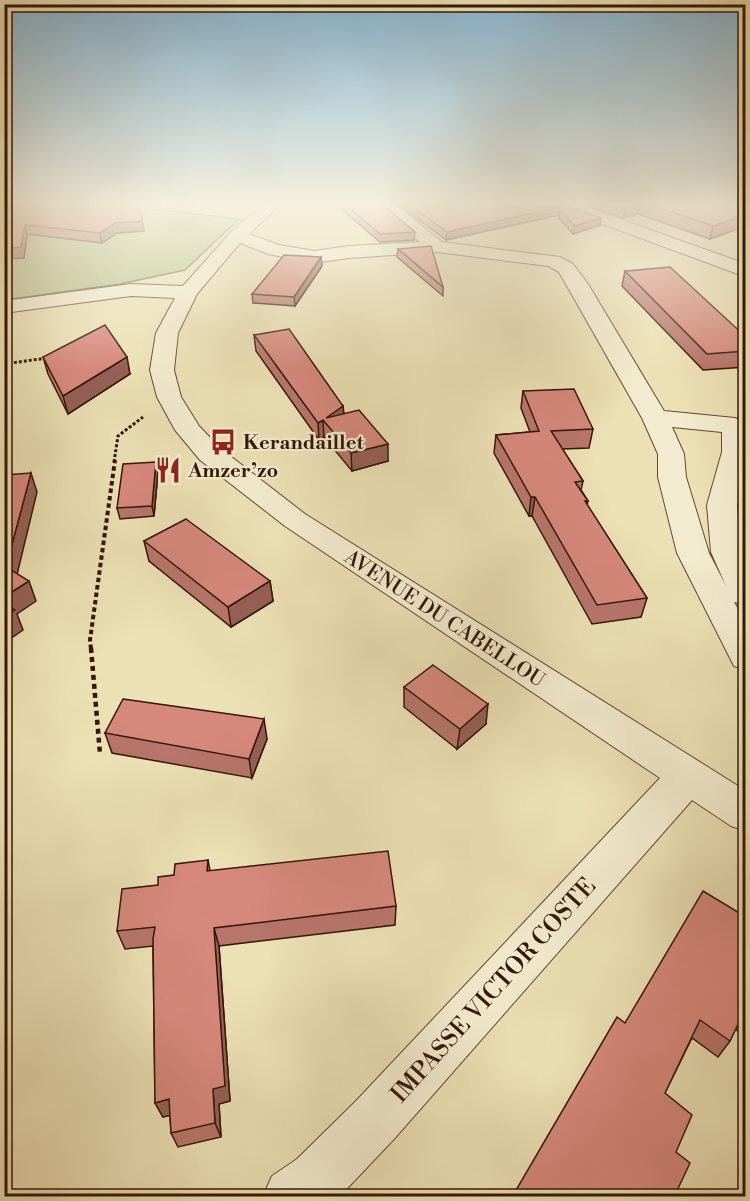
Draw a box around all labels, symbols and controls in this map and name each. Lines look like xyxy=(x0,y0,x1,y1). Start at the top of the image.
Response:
bus stop icon: Kerandaillet xyxy=(208,427,238,457)
place label: Kerandaillet xyxy=(243,431,364,456)
restaurant icon: Amzer’zo xyxy=(153,455,183,485)
place label: Amzer’zo xyxy=(187,459,278,484)
street label: AVENUE DU CABELLOU xyxy=(339,545,549,693)
street label: IMPASSE VICTOR COSTE xyxy=(385,872,603,1109)

